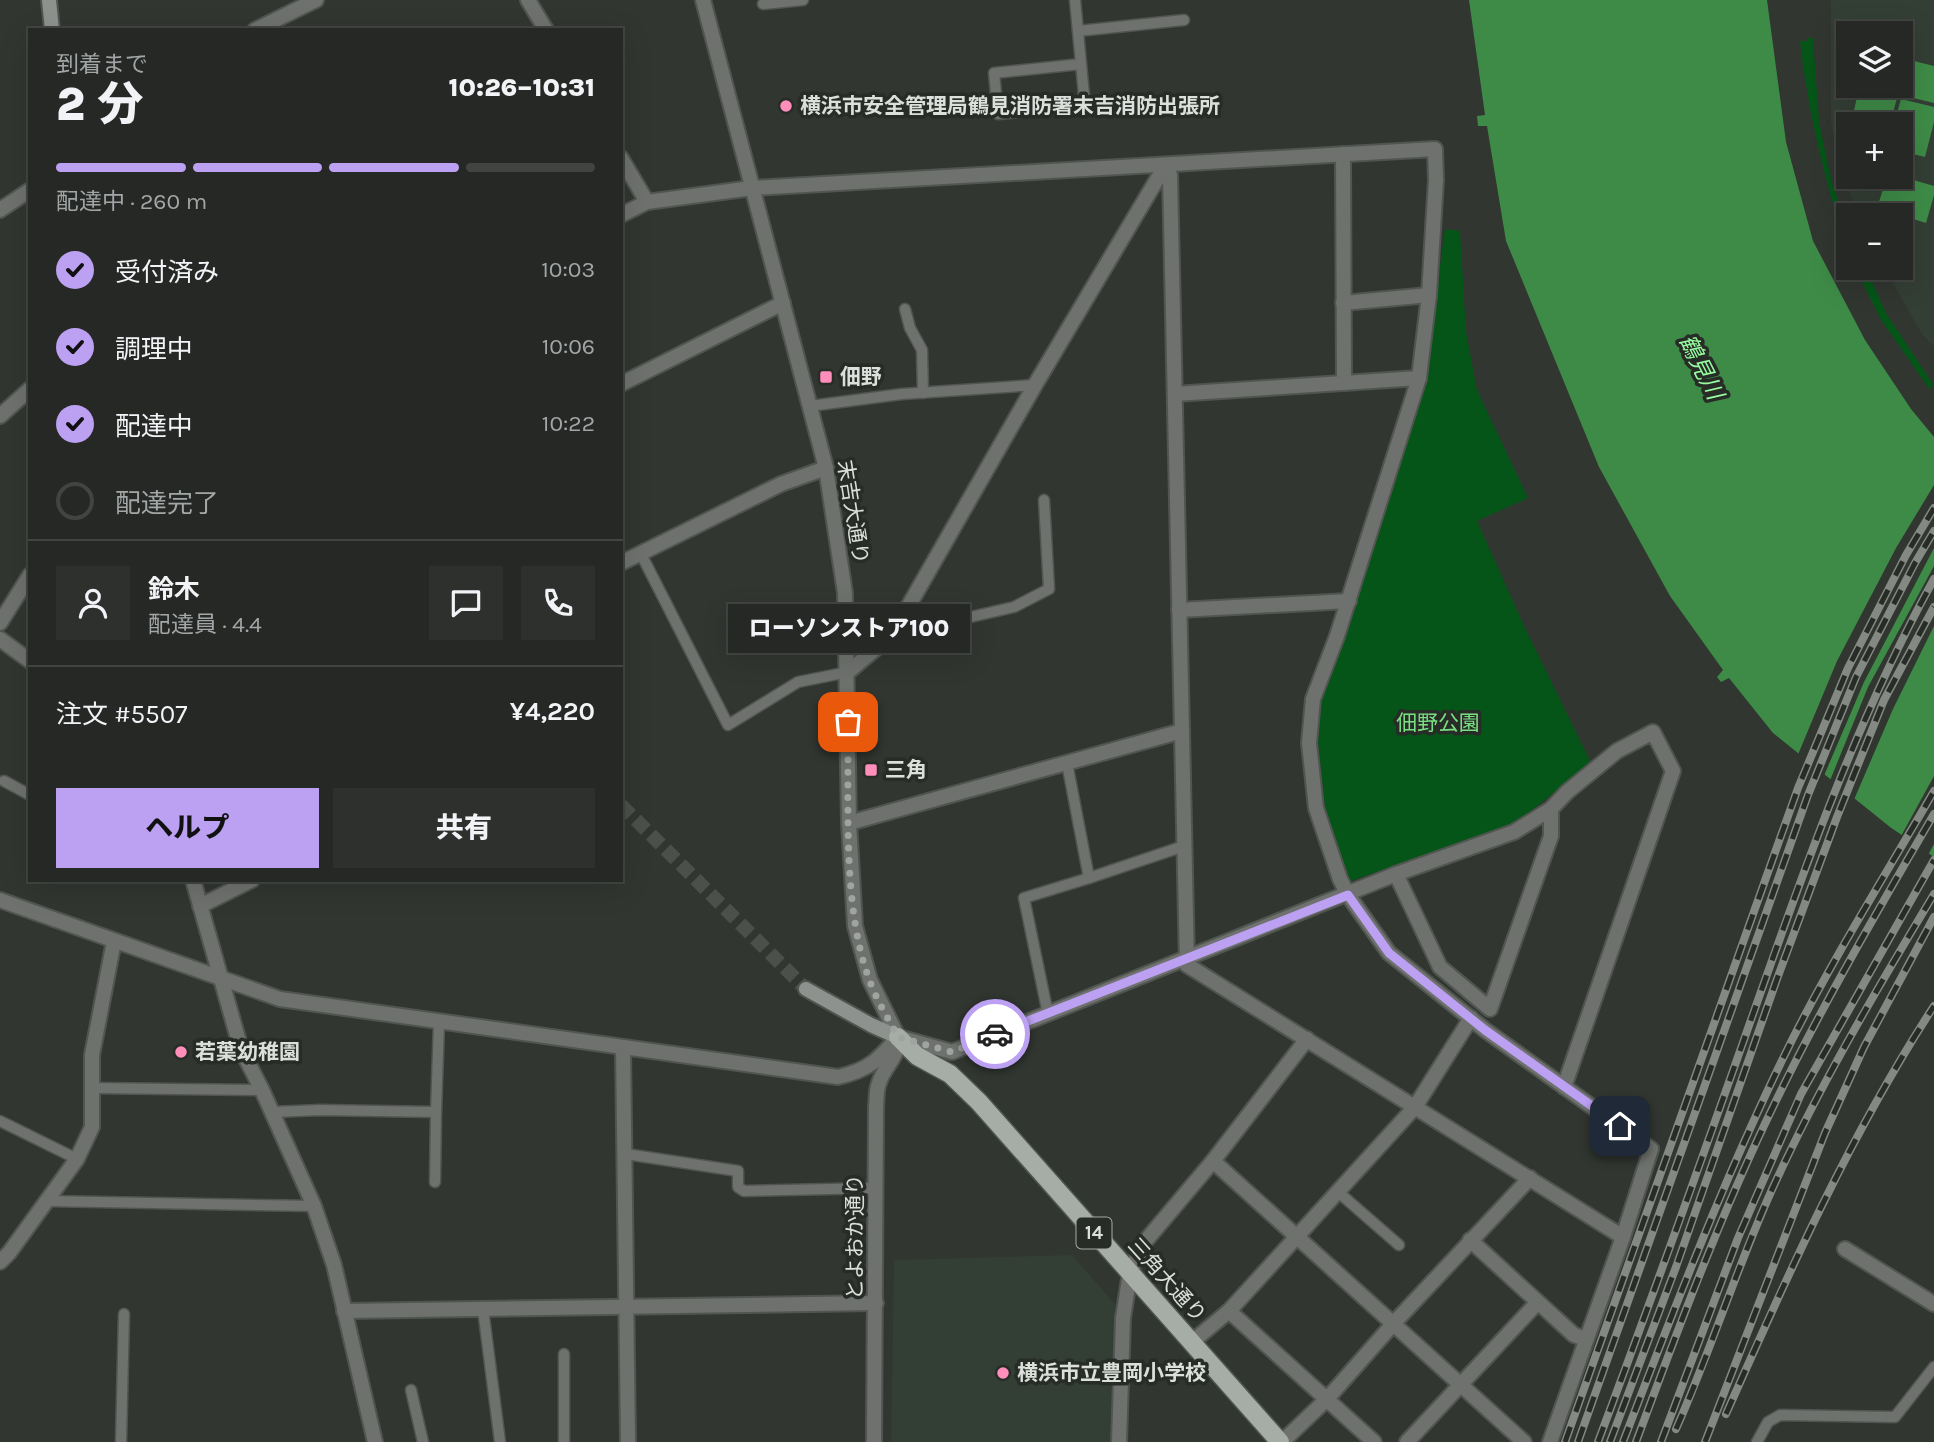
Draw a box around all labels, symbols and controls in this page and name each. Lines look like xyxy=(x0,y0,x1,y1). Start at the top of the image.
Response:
map controls xyxy=(1836,21,1913,280)
button: layers xyxy=(1836,21,1913,98)
text: 到着まで xyxy=(56,51,148,78)
text: 10:26–10:31 xyxy=(449,72,595,103)
text: 2 分 xyxy=(56,78,143,132)
place label: 横浜市安全管理局鶴見消防署末吉消防出張所 xyxy=(800,94,1220,118)
marker: 横浜市安全管理局鶴見消防署末吉消防出張所 xyxy=(778,98,794,114)
button: + xyxy=(1836,112,1913,189)
text: 配達中 · 260 m xyxy=(56,188,207,215)
button: − xyxy=(1836,203,1913,280)
icon: check xyxy=(56,251,94,289)
text: 10:03 xyxy=(541,256,595,283)
text: 受付済み xyxy=(115,257,219,288)
icon: check xyxy=(56,328,94,366)
water label: 鶴見川 xyxy=(1673,330,1730,407)
text: 10:06 xyxy=(542,333,595,360)
text: 調理中 xyxy=(115,334,193,365)
place label: 佃野 xyxy=(840,365,882,389)
marker: 佃野 xyxy=(818,369,834,385)
icon: check xyxy=(56,405,94,443)
text: 10:22 xyxy=(542,410,595,437)
text: 配達中 xyxy=(115,411,193,442)
street label: 末吉大通り xyxy=(833,458,873,566)
text: 配達完了 xyxy=(115,488,219,519)
button: person xyxy=(56,566,130,640)
button: chat xyxy=(429,566,503,640)
button: phone xyxy=(521,566,595,640)
text: 鈴木 xyxy=(148,574,200,605)
callout: ローソンストア100 xyxy=(727,603,969,652)
text: 配達員 · 4.4 xyxy=(148,611,262,638)
text: ローソンストア100 xyxy=(749,615,949,642)
pin xyxy=(818,692,878,752)
text: ¥4,220 xyxy=(510,696,595,727)
text: 注文 #5507 xyxy=(56,699,187,730)
icon: bag xyxy=(829,703,867,741)
park label: 佃野公園 xyxy=(1396,711,1480,735)
place label: 三角 xyxy=(885,758,927,782)
marker: 三角 xyxy=(863,762,879,778)
button: ヘルプ xyxy=(56,788,319,868)
button: 共有 xyxy=(333,788,595,868)
courier xyxy=(960,999,1030,1069)
icon: car xyxy=(976,1015,1014,1053)
place label: 若葉幼稚園 xyxy=(195,1040,300,1064)
marker: 若葉幼稚園 xyxy=(173,1044,189,1060)
pin xyxy=(1590,1096,1650,1156)
icon: home xyxy=(1601,1107,1639,1145)
street label: とよおか通り xyxy=(843,1174,867,1300)
road number: 14 xyxy=(1076,1218,1112,1248)
street label: 三角大通り xyxy=(1123,1233,1211,1327)
place label: 横浜市立豊岡小学校 xyxy=(1017,1361,1206,1385)
marker: 横浜市立豊岡小学校 xyxy=(995,1365,1011,1381)

